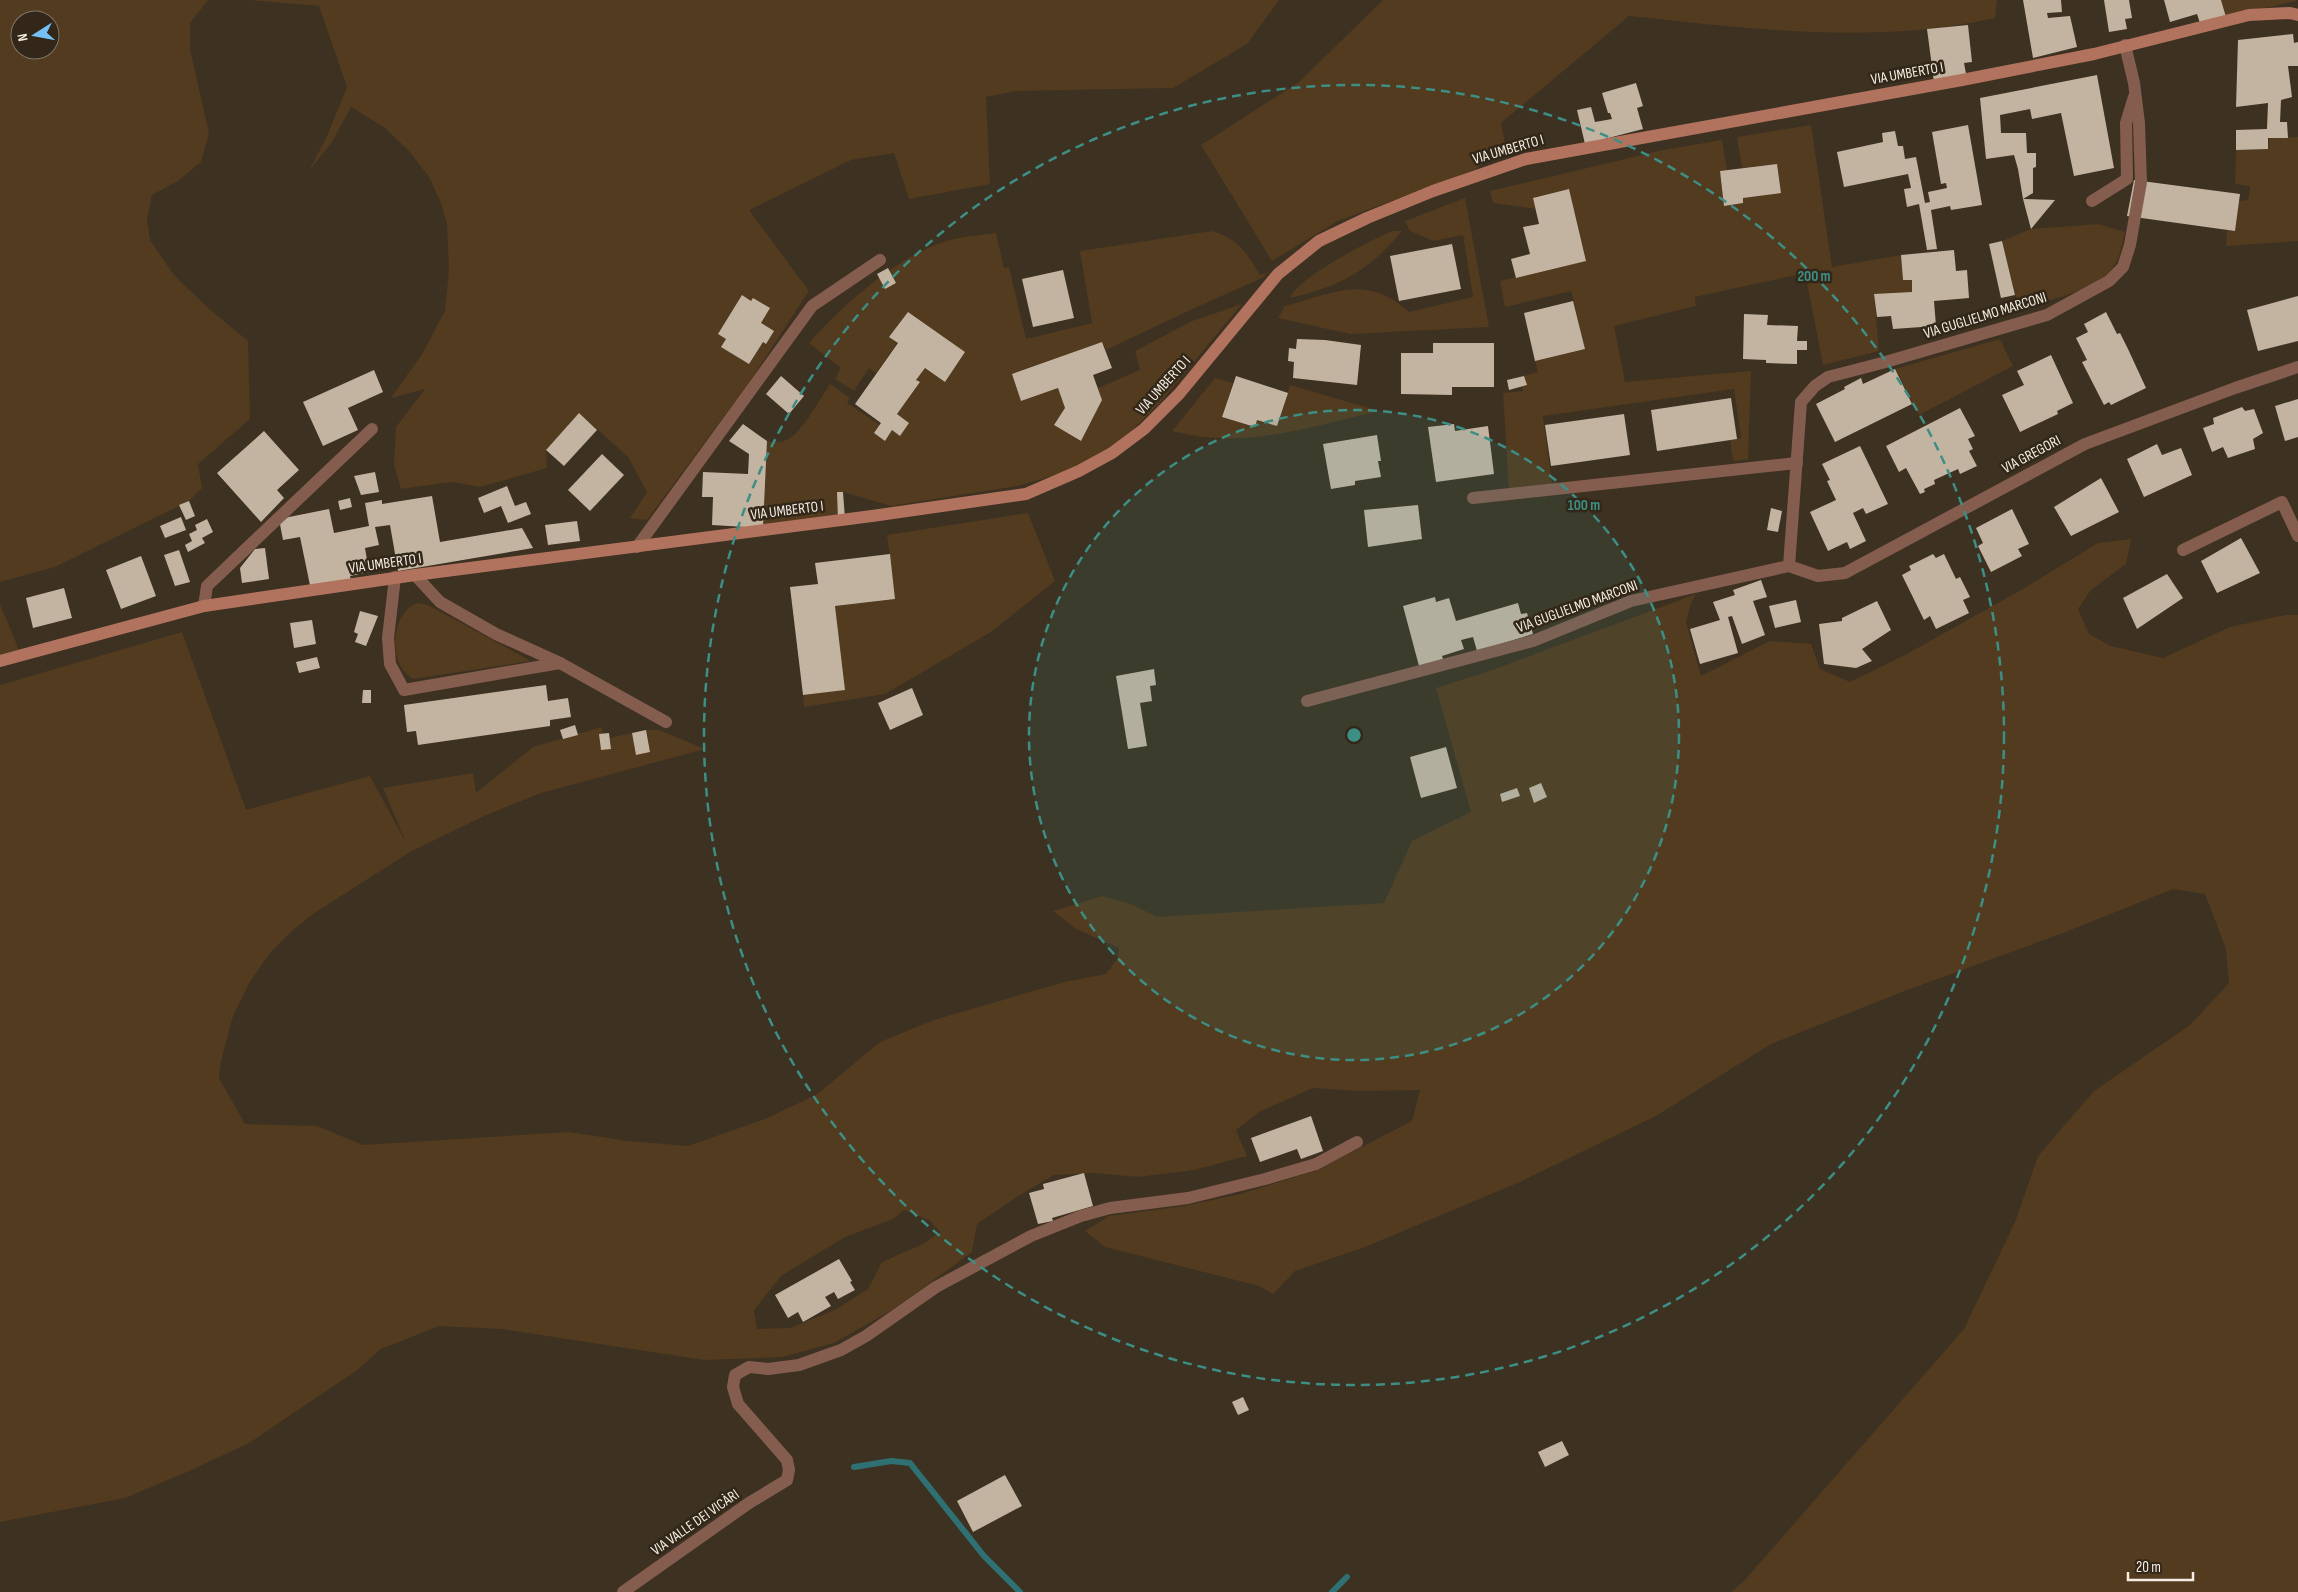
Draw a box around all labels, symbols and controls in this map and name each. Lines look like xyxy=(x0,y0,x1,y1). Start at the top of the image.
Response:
north arrow xyxy=(10,10,60,60)
text: N xyxy=(14,32,32,43)
street label: VIA UMBERTO I xyxy=(1869,58,1945,89)
street label: VIA UMBERTO I xyxy=(1470,130,1546,169)
text: 200 m xyxy=(1797,267,1831,286)
street label: VIA GUGLIELMO MARCONI xyxy=(1921,288,2049,343)
street label: VIA UMBERTO I xyxy=(1132,352,1195,419)
street label: VIA GREGORI xyxy=(1999,431,2064,478)
text: 100 m xyxy=(1568,496,1600,515)
street label: VIA UMBERTO I xyxy=(750,497,825,524)
street label: VIA UMBERTO I xyxy=(348,549,423,578)
street label: VIA GUGLIELMO MARCONI xyxy=(1514,576,1640,637)
centre of rings xyxy=(1345,726,1363,744)
street label: VIA VALLE DEI VICÀRI xyxy=(647,1485,743,1560)
scale bar xyxy=(2128,1550,2193,1582)
text: 20 m xyxy=(2136,1558,2161,1577)

